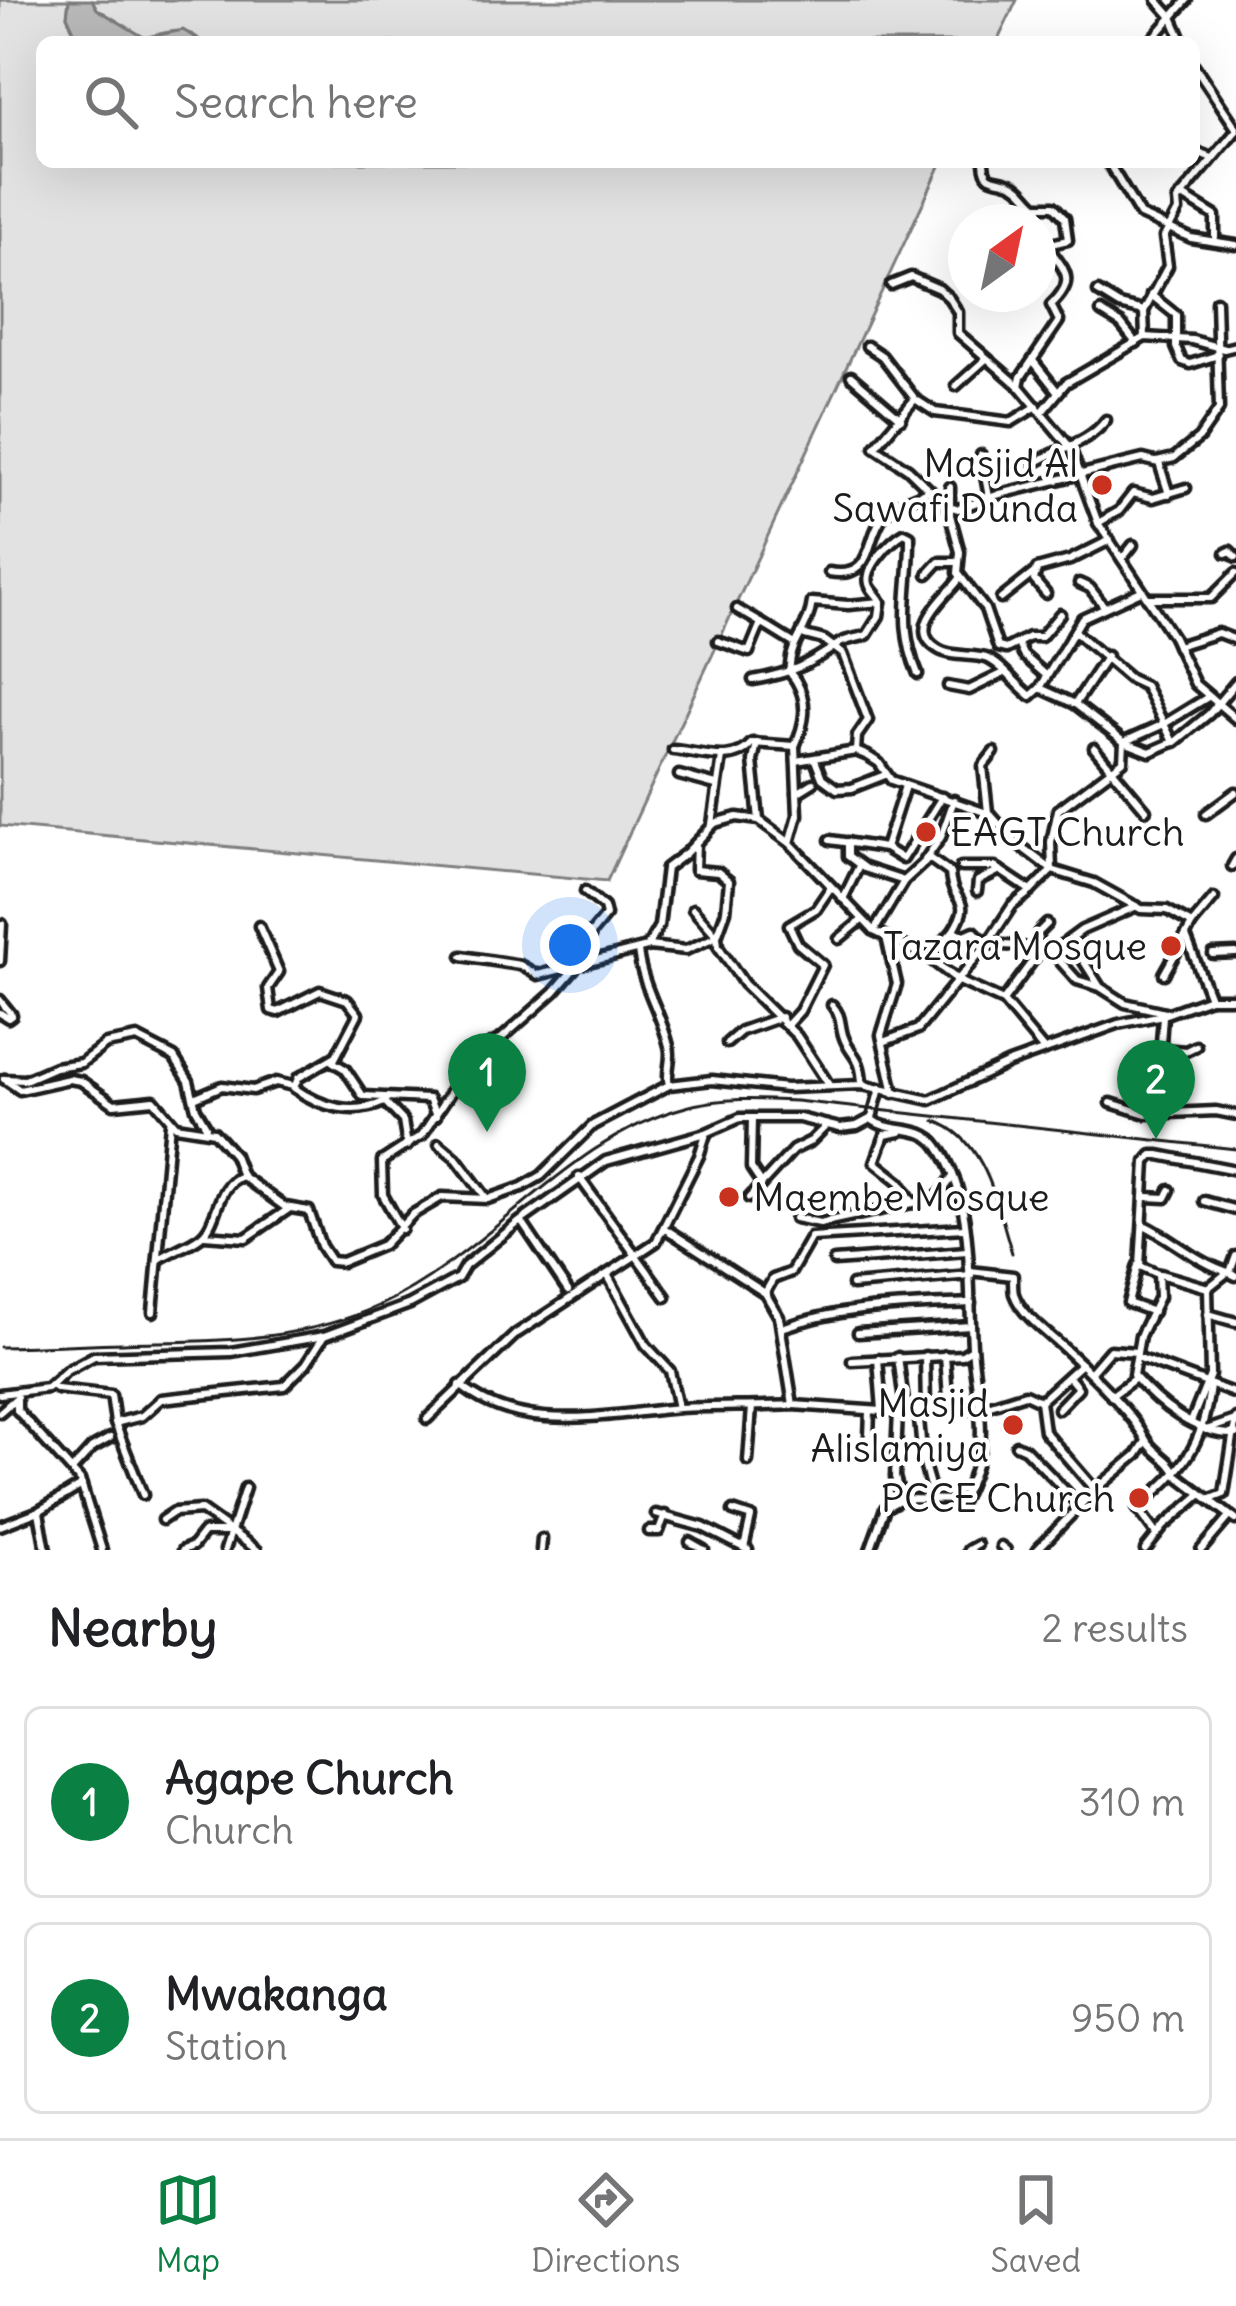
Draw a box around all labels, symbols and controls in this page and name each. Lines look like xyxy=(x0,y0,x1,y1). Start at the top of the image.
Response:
search box xyxy=(36,36,1200,168)
icon: search xyxy=(78,69,144,135)
text: Search here xyxy=(174,74,418,130)
north arrow xyxy=(948,204,1056,312)
place label: Masjid Al Sawafi Dunda xyxy=(832,439,1078,533)
marker: Masjid Al Sawafi Dunda xyxy=(1089,472,1115,498)
place label: EAGT Church xyxy=(950,808,1184,857)
marker: EAGT Church xyxy=(913,819,939,845)
your location xyxy=(540,915,600,975)
place label: Tazara Mosque xyxy=(883,922,1147,971)
marker: Tazara Mosque xyxy=(1158,933,1184,959)
pin: 1 xyxy=(448,1033,526,1132)
pin: 2 xyxy=(1117,1040,1195,1139)
place label: Maembe Mosque xyxy=(753,1173,1050,1222)
marker: Maembe Mosque xyxy=(716,1184,742,1210)
place label: Masjid Alislamiya xyxy=(810,1379,989,1473)
marker: Masjid Alislamiya xyxy=(1000,1412,1026,1438)
place label: PCCE Church xyxy=(880,1474,1115,1523)
marker: PCCE Church xyxy=(1126,1485,1152,1511)
text: Nearby xyxy=(48,1596,217,1660)
text: 2 results xyxy=(1041,1604,1188,1653)
text: Agape Church xyxy=(165,1750,454,1806)
text: 1 xyxy=(82,1778,98,1827)
text: 310 m xyxy=(1079,1778,1185,1827)
text: Church xyxy=(165,1806,294,1855)
text: Mwakanga xyxy=(165,1966,388,2022)
text: 2 xyxy=(79,1994,101,2043)
text: 950 m xyxy=(1071,1994,1185,2043)
text: Station xyxy=(165,2022,288,2071)
tab: Map xyxy=(155,2167,221,2281)
tab: Directions xyxy=(531,2167,680,2281)
tab: Saved xyxy=(991,2167,1081,2281)

